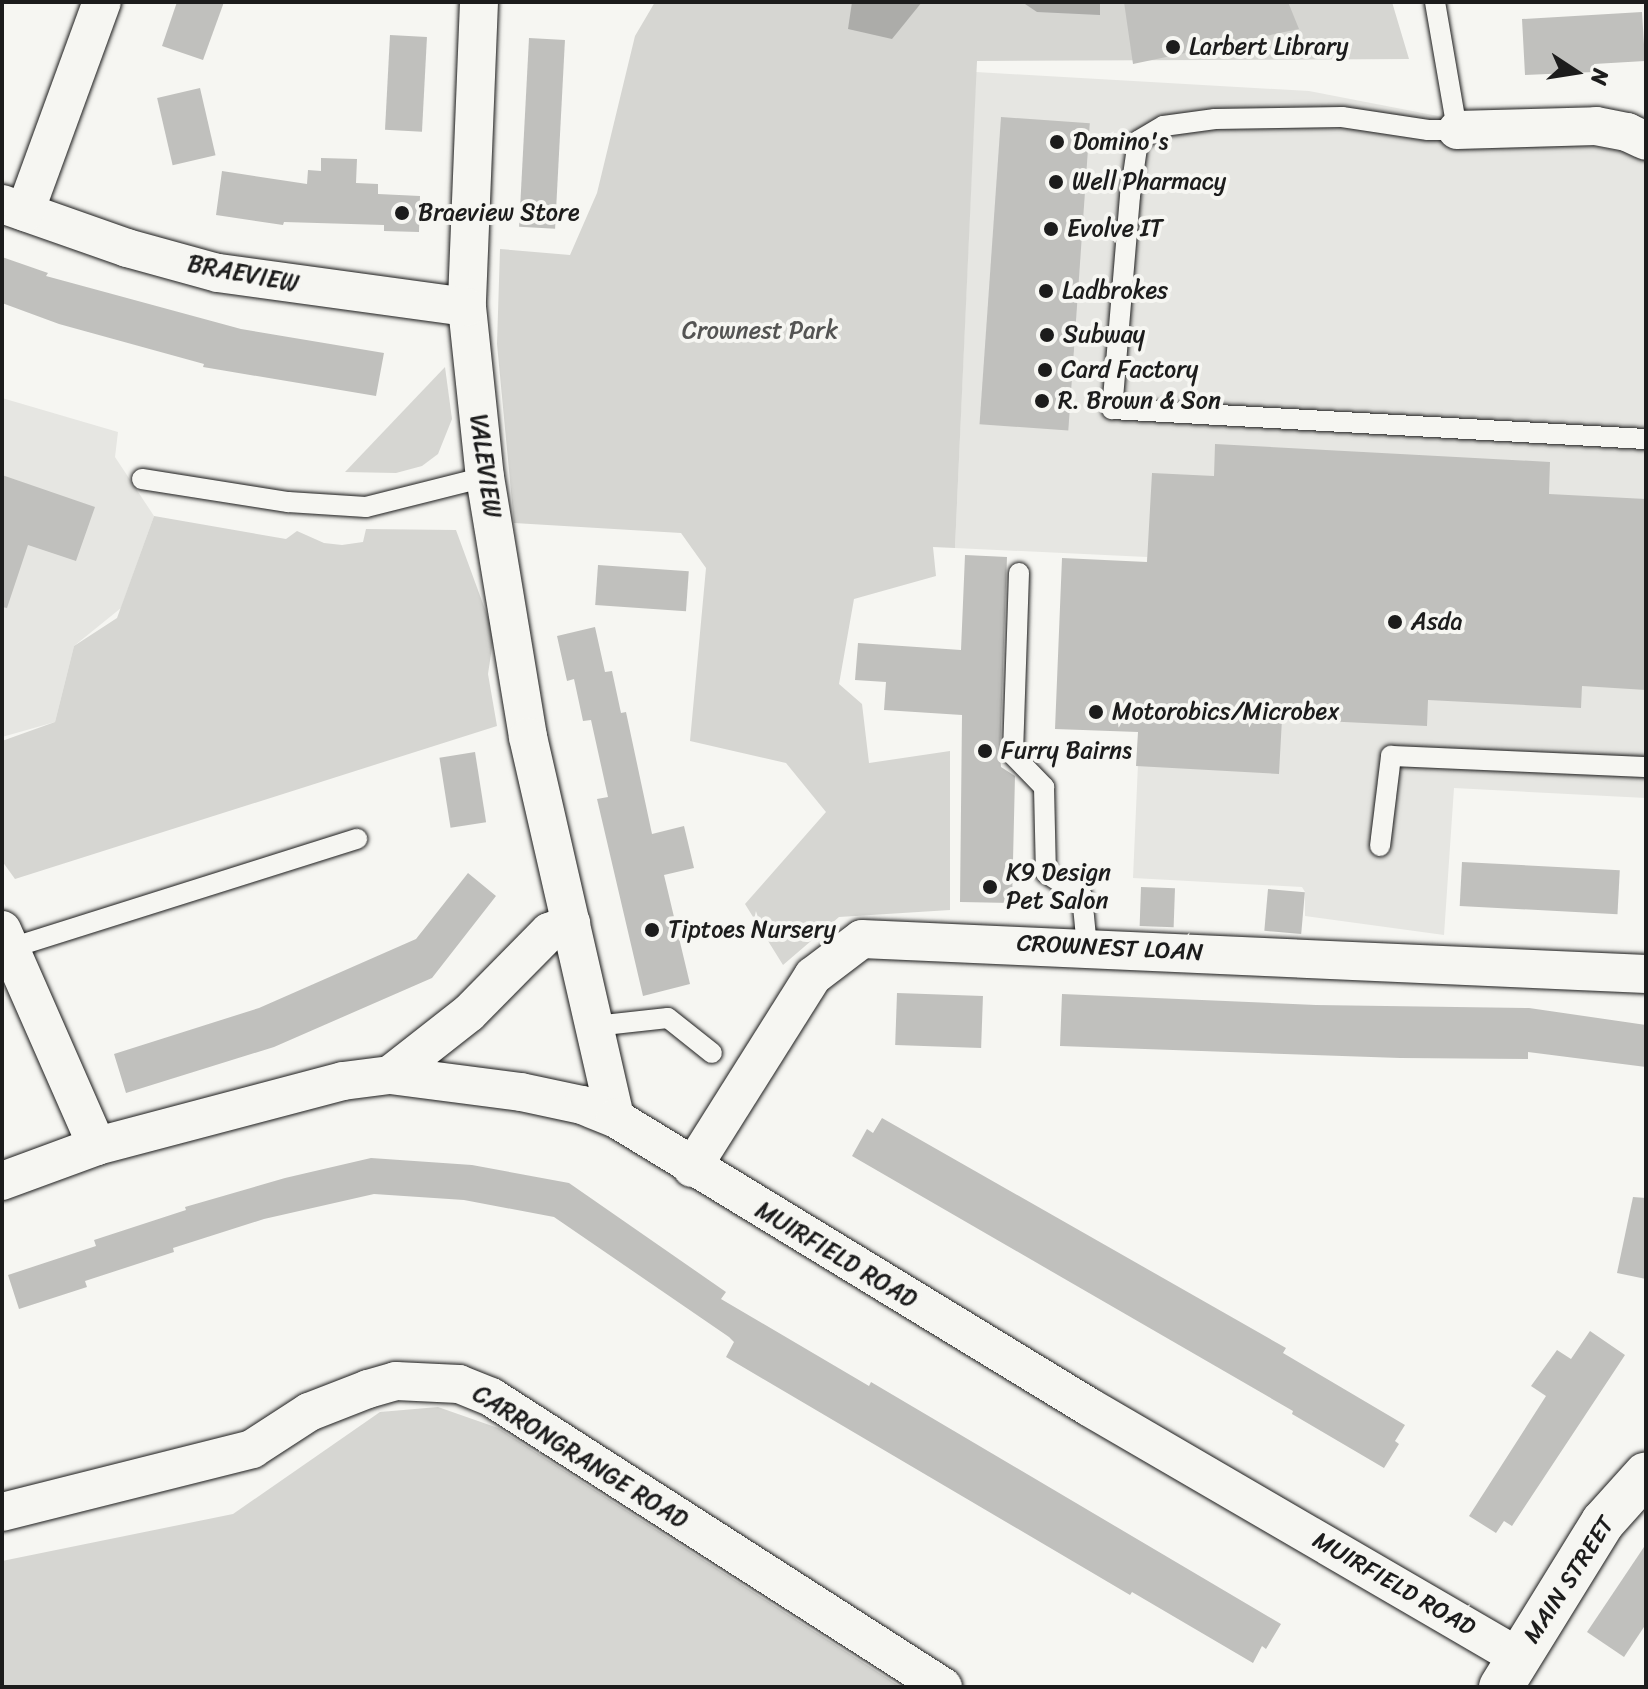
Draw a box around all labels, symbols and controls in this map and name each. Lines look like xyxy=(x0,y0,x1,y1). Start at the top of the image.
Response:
north arrow xyxy=(1536,32,1616,112)
place label: Larbert Library xyxy=(1189,33,1349,61)
marker: Larbert Library xyxy=(1164,38,1182,56)
text: N xyxy=(1579,66,1621,89)
place label: Domino's xyxy=(1073,128,1168,156)
marker: Domino's xyxy=(1048,133,1066,151)
place label: Well Pharmacy xyxy=(1072,168,1227,196)
marker: Well Pharmacy xyxy=(1047,173,1065,191)
place label: Braeview Store xyxy=(418,199,580,227)
marker: Braeview Store xyxy=(393,204,411,222)
place label: Evolve IT xyxy=(1067,215,1163,243)
marker: Evolve IT xyxy=(1042,220,1060,238)
street label: BRAEVIEW xyxy=(185,249,301,299)
place label: Ladbrokes xyxy=(1062,277,1168,305)
marker: Ladbrokes xyxy=(1037,282,1055,300)
park label: Crownest Park xyxy=(682,317,838,345)
place label: Subway xyxy=(1063,321,1145,349)
marker: Subway xyxy=(1038,326,1056,344)
place label: Card Factory xyxy=(1061,356,1199,384)
marker: Card Factory xyxy=(1036,361,1054,379)
place label: R. Brown & Son xyxy=(1058,387,1221,415)
marker: R. Brown & Son xyxy=(1033,392,1051,410)
street label: VALEVIEW xyxy=(463,412,507,520)
place label: Asda xyxy=(1411,608,1462,636)
marker: Asda xyxy=(1386,613,1404,631)
place label: Motorobics/Microbex xyxy=(1112,698,1339,726)
marker: Motorobics/Microbex xyxy=(1087,703,1105,721)
place label: Furry Bairns xyxy=(1001,737,1132,765)
marker: Furry Bairns xyxy=(976,742,994,760)
place label: K9 Design Pet Salon xyxy=(1006,859,1111,915)
marker: K9 Design Pet Salon xyxy=(981,878,999,896)
place label: Tiptoes Nursery xyxy=(668,916,836,944)
marker: Tiptoes Nursery xyxy=(643,921,661,939)
street label: CROWNEST LOAN xyxy=(1016,929,1204,967)
street label: MUIRFIELD ROAD xyxy=(750,1196,922,1314)
street label: CARRONGRANGE ROAD xyxy=(467,1379,693,1535)
street label: MAIN STREET xyxy=(1517,1510,1621,1650)
street label: MUIRFIELD ROAD xyxy=(1308,1526,1480,1642)

